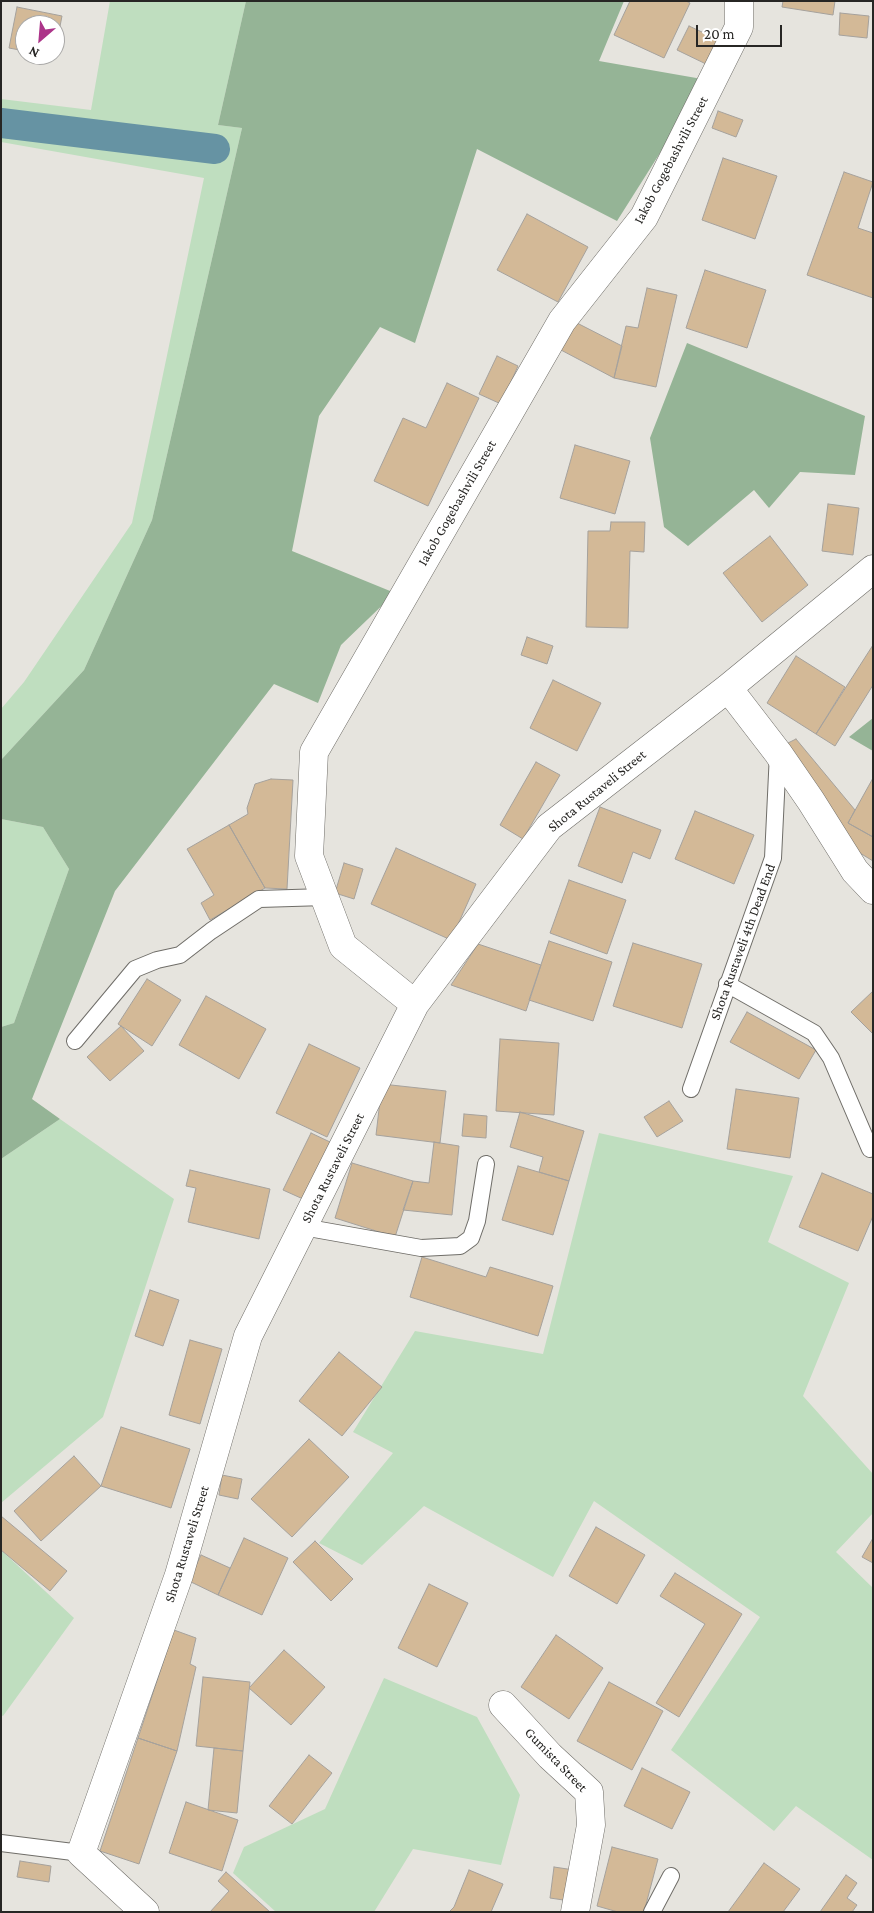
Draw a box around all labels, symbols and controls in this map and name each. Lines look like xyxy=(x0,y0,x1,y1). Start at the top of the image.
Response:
north arrow xyxy=(15,15,65,65)
scale bar xyxy=(699,15,785,47)
text: 20 m xyxy=(704,26,735,42)
text: N xyxy=(26,43,42,62)
street label: Iakob Gogebashvili Street xyxy=(630,93,712,227)
street label: Iakob Gogebashvili Street xyxy=(414,437,500,569)
street label: Shota Rustaveli Street xyxy=(545,746,649,836)
street label: Shota Rustaveli 4th Dead End xyxy=(707,862,779,1022)
street label: Shota Rustaveli Street xyxy=(298,1110,368,1226)
street label: Shota Rustaveli Street xyxy=(161,1483,213,1605)
street label: Gumista Street xyxy=(521,1724,591,1796)

